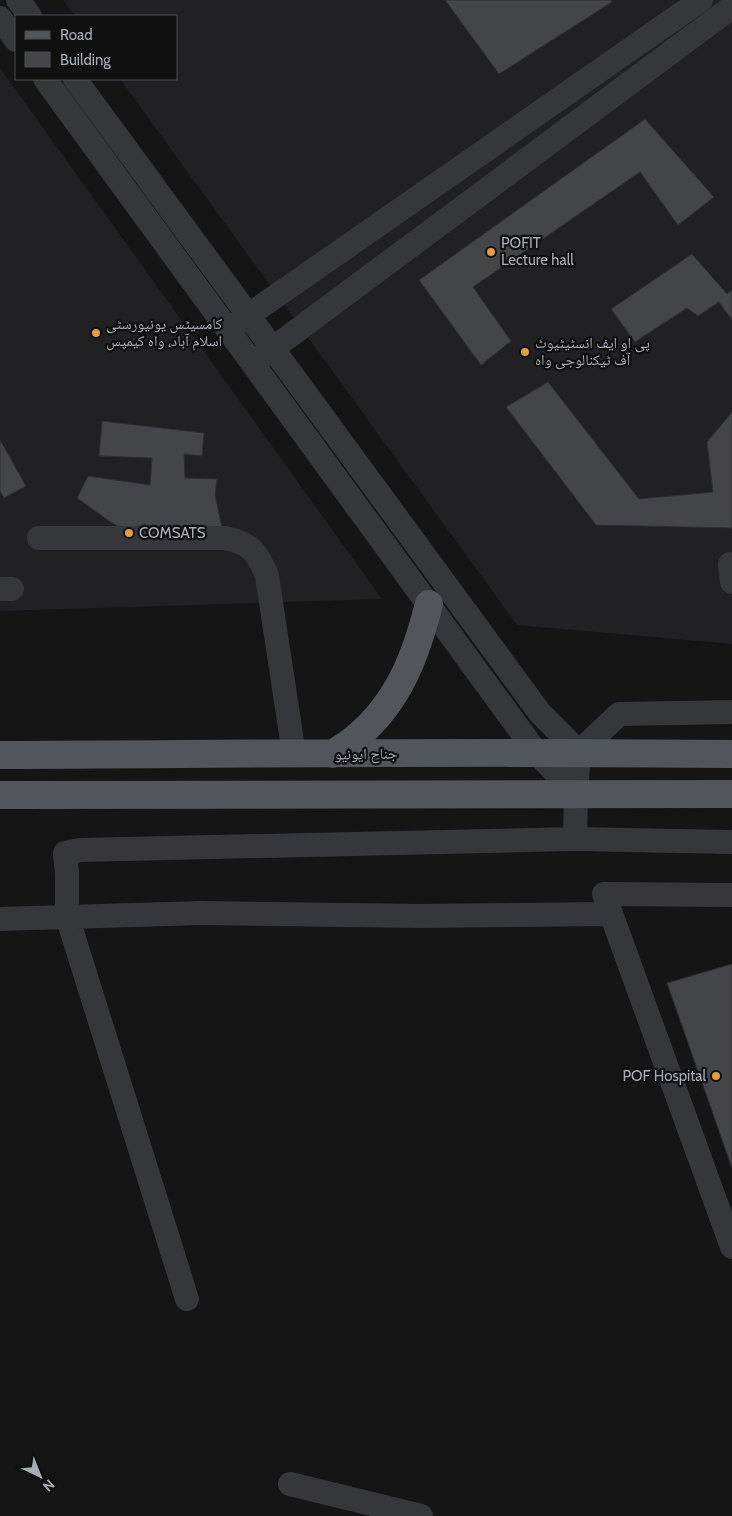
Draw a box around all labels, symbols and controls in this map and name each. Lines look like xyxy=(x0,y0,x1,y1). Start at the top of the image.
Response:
legend xyxy=(15,15,178,80)
text: Road xyxy=(60,26,93,44)
text: Building xyxy=(60,51,111,69)
place label: POFIT Lecture hall xyxy=(501,234,574,269)
marker: POFIT Lecture hall xyxy=(485,246,497,258)
place label: کامسیٹس یونیورسٹی اسلام آباد، واہ کیمپس xyxy=(106,315,222,351)
marker: کامسیٹس یونیورسٹی اسلام آباد، واہ کیمپس xyxy=(90,327,102,339)
place label: پی او ایف انسٹیٹیوٹ آف ٹیکنالوجی واہ xyxy=(535,334,650,370)
marker: پی او ایف انسٹیٹیوٹ آف ٹیکنالوجی واہ xyxy=(519,346,531,358)
place label: COMSATS xyxy=(139,524,206,542)
marker: COMSATS xyxy=(123,527,135,539)
street label: جناح ایونیو xyxy=(334,744,398,765)
place label: POF Hospital xyxy=(622,1067,706,1085)
marker: POF Hospital xyxy=(710,1070,722,1082)
north arrow xyxy=(15,1451,65,1501)
text: N xyxy=(39,1476,59,1495)

